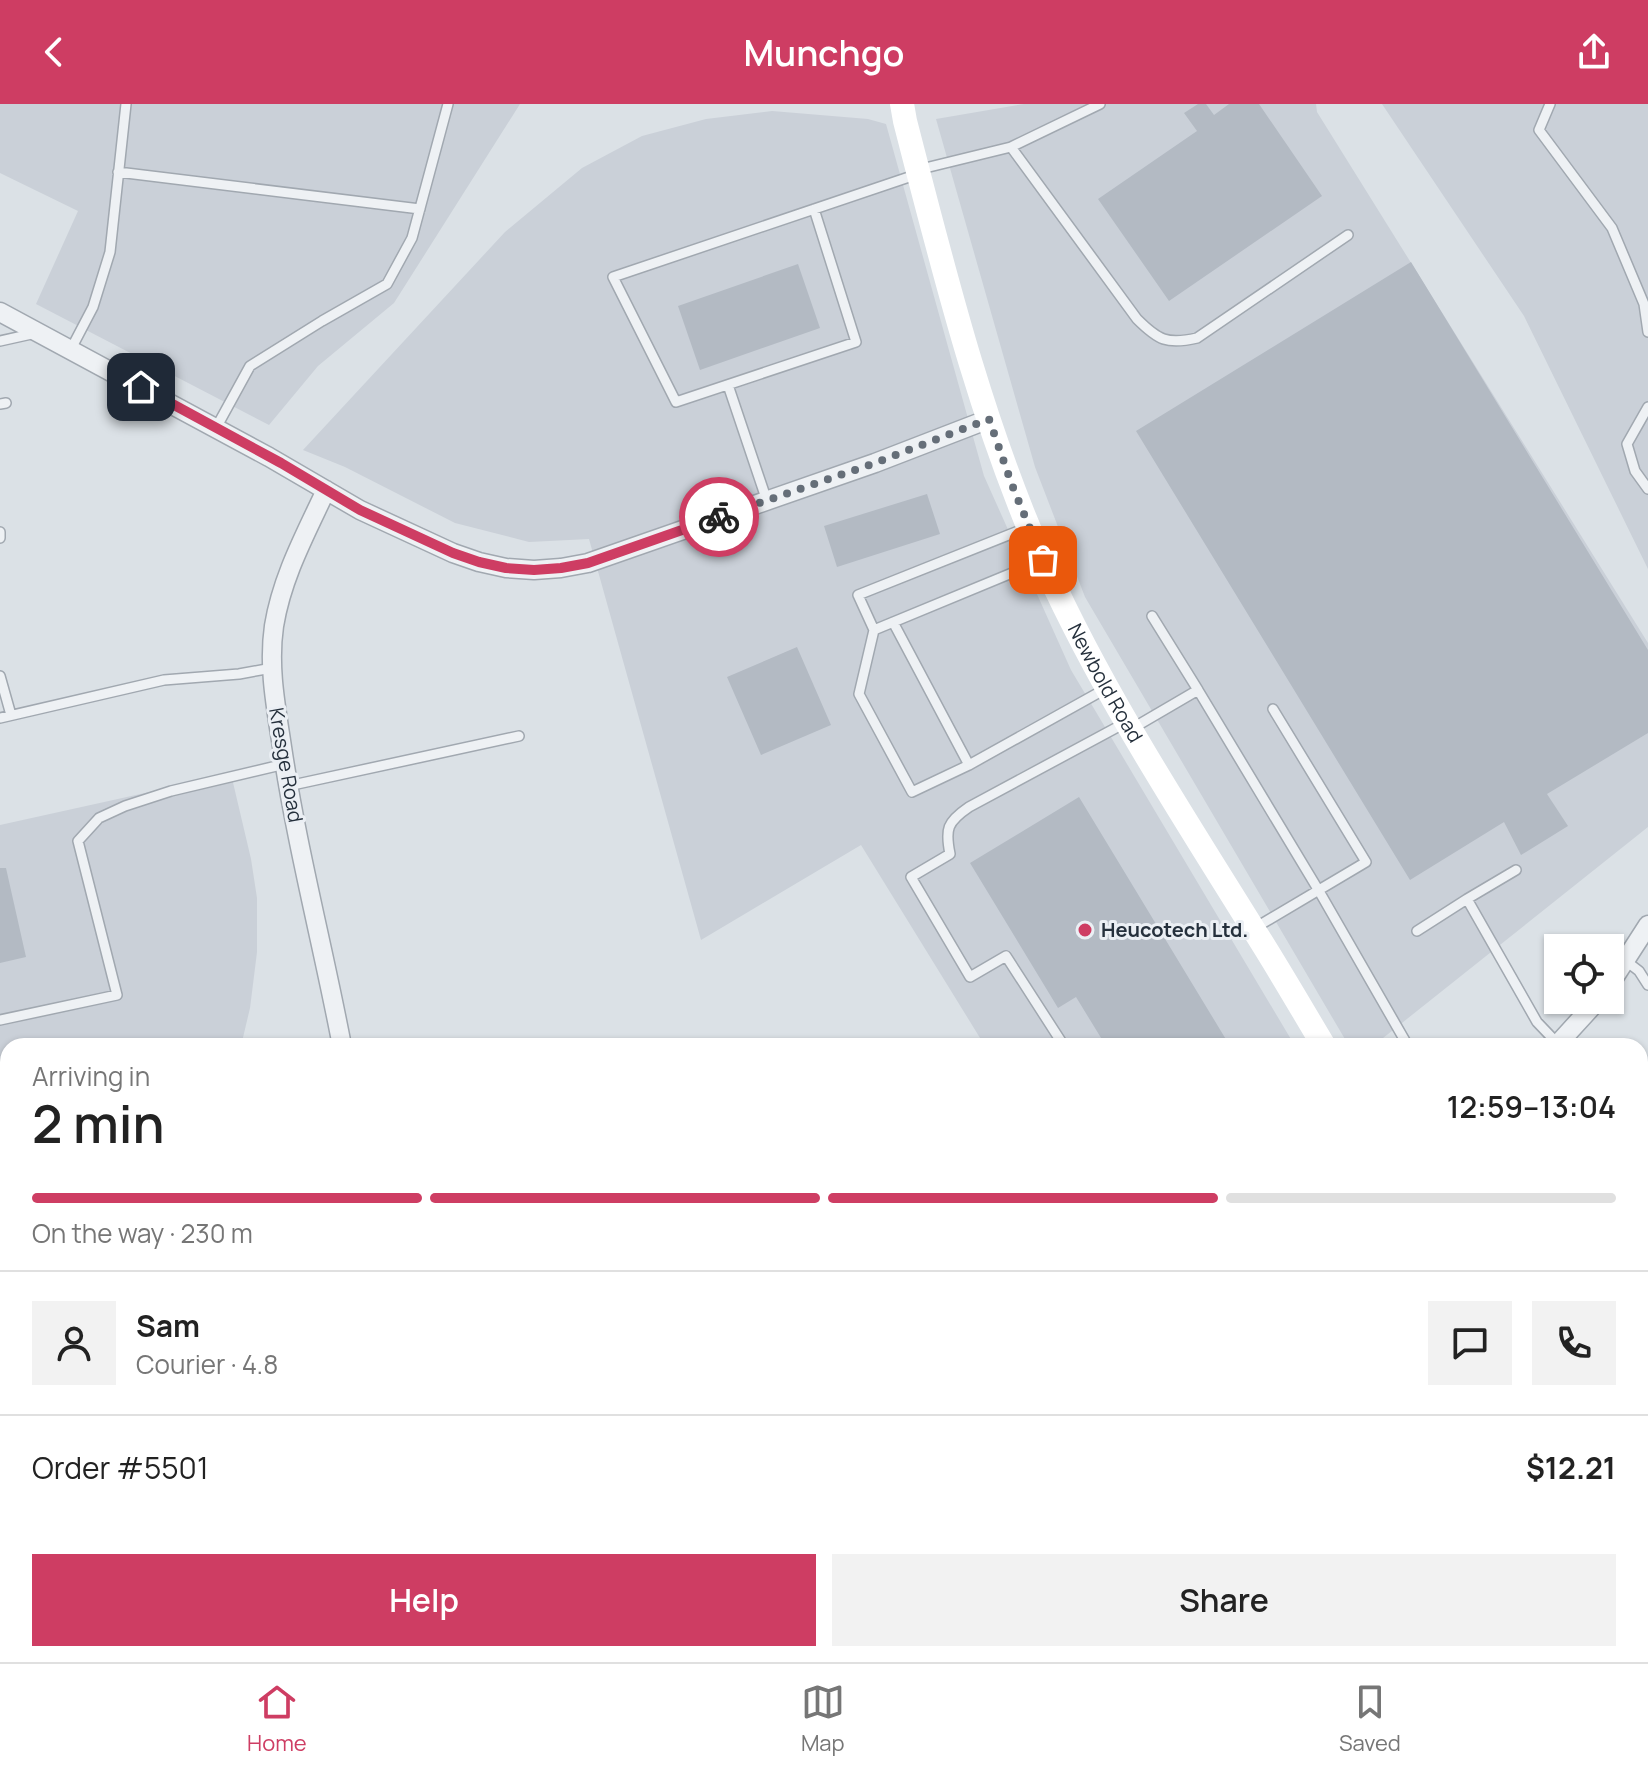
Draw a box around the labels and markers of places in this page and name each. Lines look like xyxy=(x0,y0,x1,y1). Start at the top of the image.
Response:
pin xyxy=(107,353,175,421)
pin xyxy=(1009,526,1077,594)
place label: Heucotech Ltd. xyxy=(1101,916,1248,943)
marker: Heucotech Ltd. xyxy=(1076,921,1094,939)

